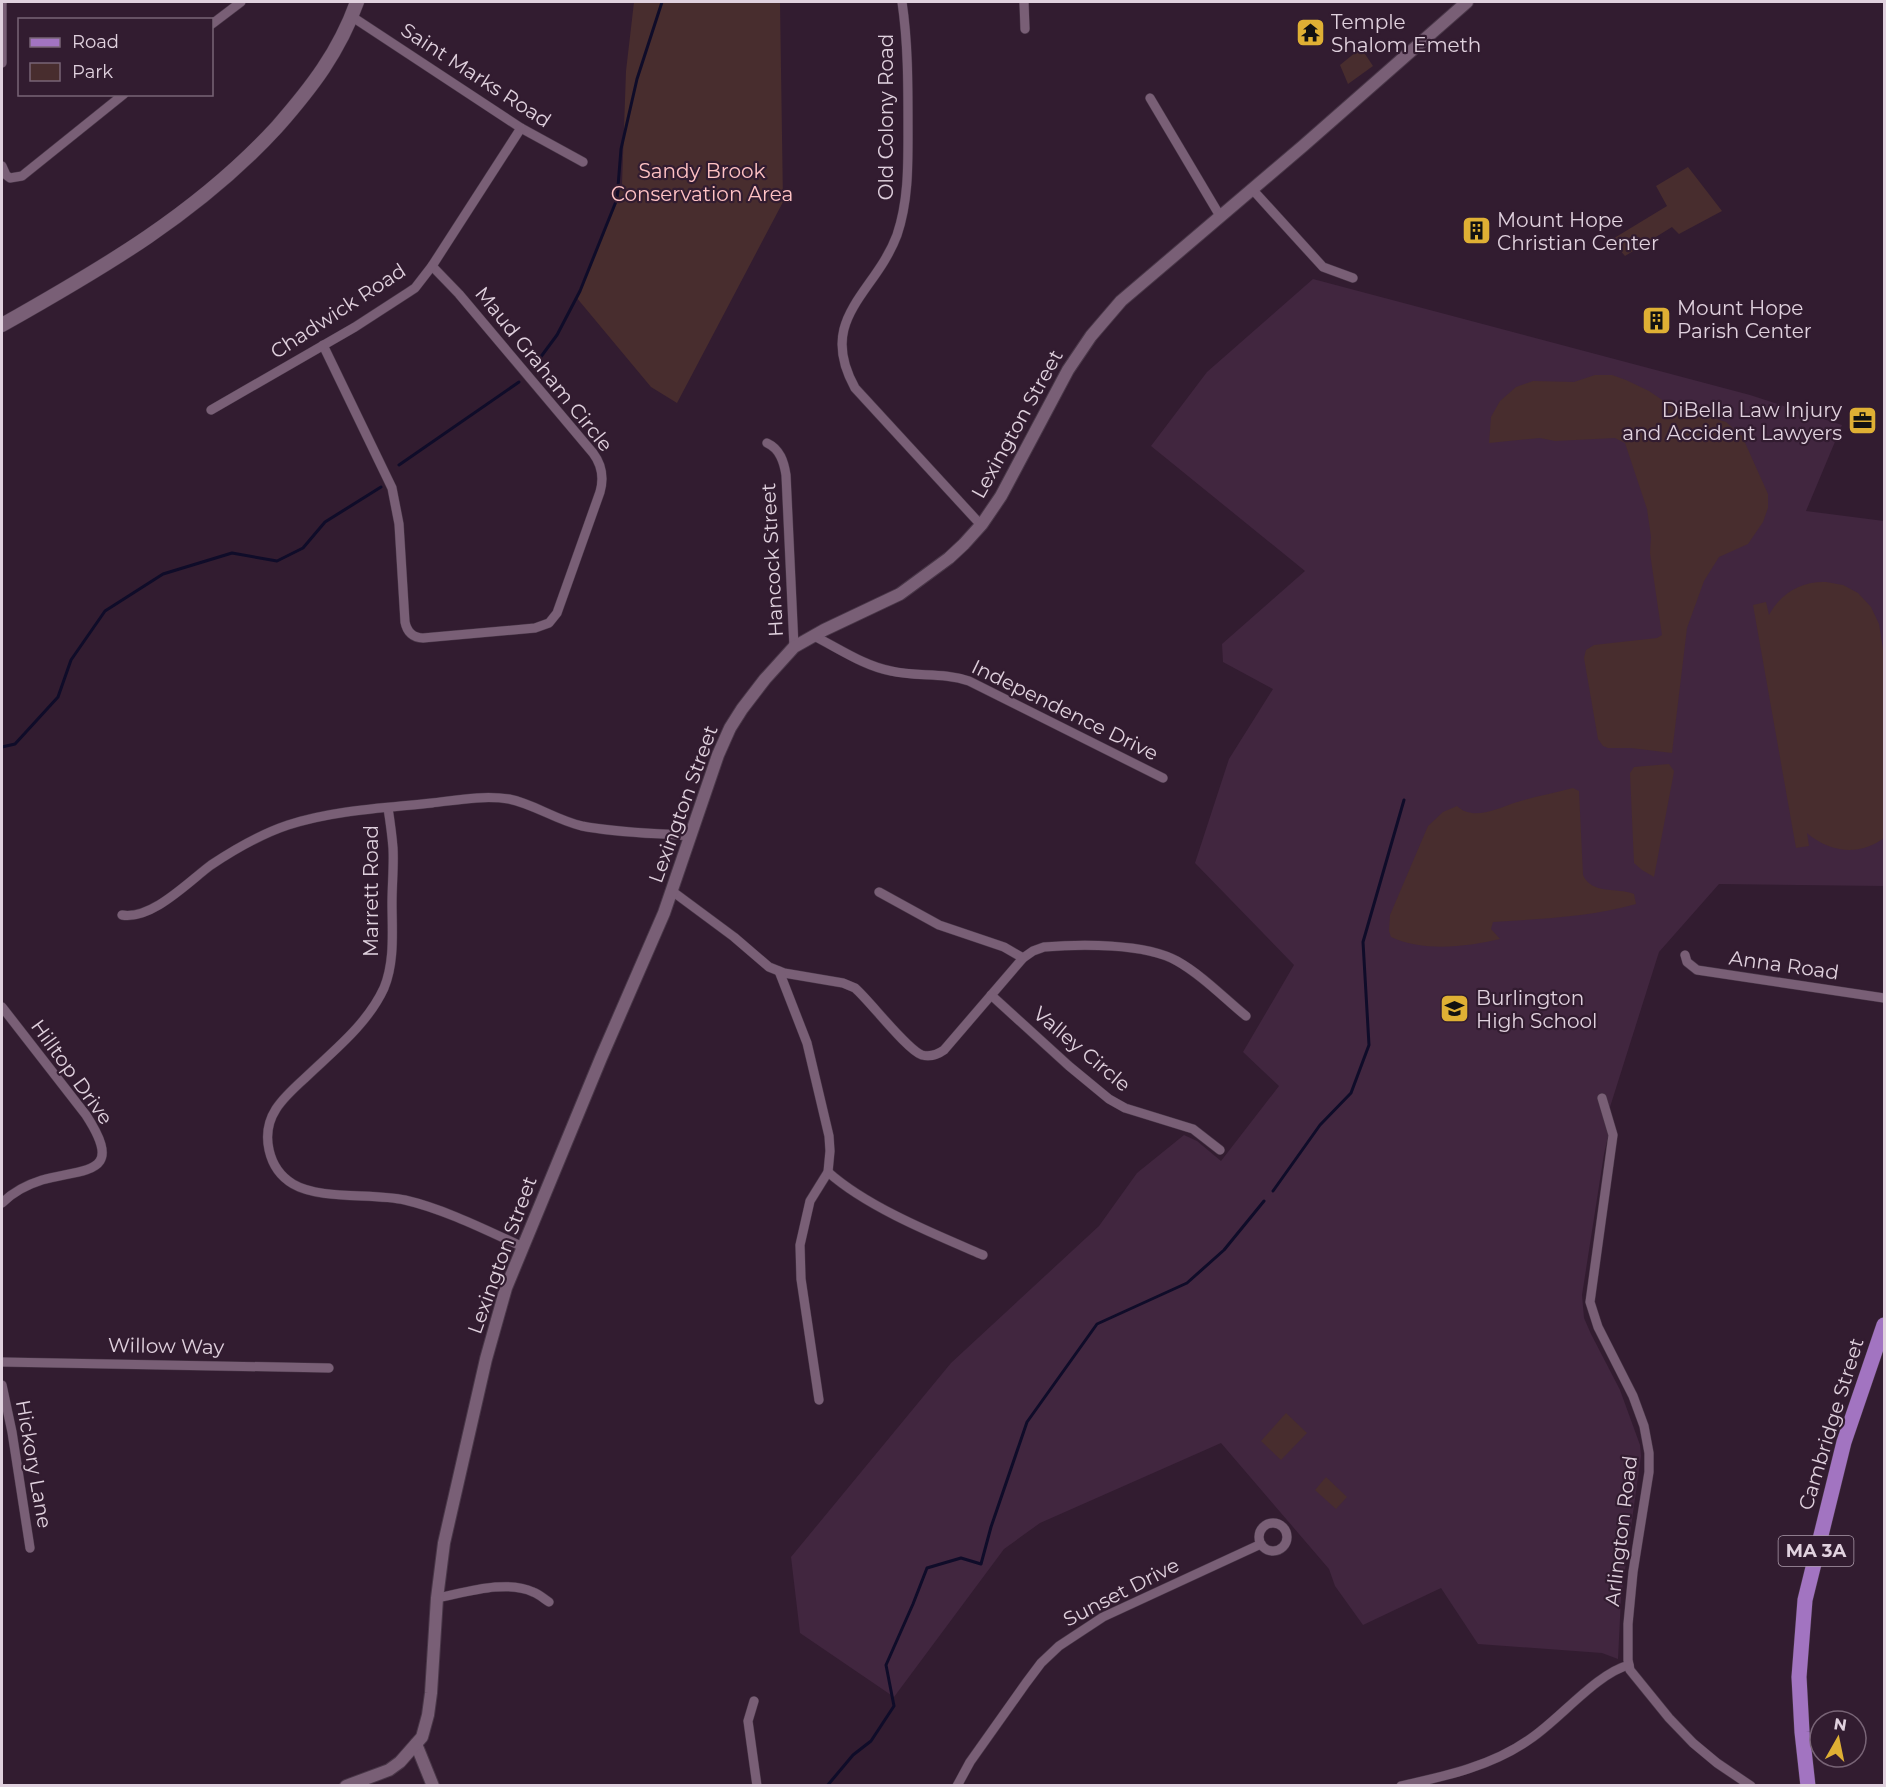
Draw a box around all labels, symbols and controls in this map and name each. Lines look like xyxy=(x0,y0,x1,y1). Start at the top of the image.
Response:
place label: Temple Shalom Emeth xyxy=(1331,10,1481,57)
temple icon: Temple Shalom Emeth xyxy=(1294,17,1326,49)
legend xyxy=(18,18,213,96)
street label: Saint Marks Road xyxy=(396,18,556,132)
text: Road xyxy=(72,31,119,53)
street label: Old Colony Road xyxy=(874,34,898,200)
text: Park xyxy=(72,61,113,83)
park label: Sandy Brook Conservation Area xyxy=(611,159,793,206)
place label: Mount Hope Christian Center xyxy=(1497,208,1659,255)
building icon: Mount Hope Christian Center xyxy=(1460,215,1492,247)
street label: Chadwick Road xyxy=(266,258,410,364)
street label: Maud Graham Circle xyxy=(470,282,618,456)
place label: Mount Hope Parish Center xyxy=(1677,296,1812,343)
building icon: Mount Hope Parish Center xyxy=(1640,304,1672,336)
street label: Lexington Street xyxy=(966,346,1068,502)
place label: DiBella Law Injury and Accident Lawyers xyxy=(1622,398,1842,445)
office icon: DiBella Law Injury and Accident Lawyers xyxy=(1847,405,1879,437)
street label: Hancock Street xyxy=(756,482,788,638)
street label: Independence Drive xyxy=(968,654,1162,766)
street label: Lexington Street xyxy=(643,722,723,886)
street label: Marrett Road xyxy=(359,825,383,957)
street label: Anna Road xyxy=(1728,945,1840,985)
place label: Burlington High School xyxy=(1476,986,1598,1033)
school or university icon: Burlington High School xyxy=(1439,993,1471,1025)
street label: Valley Circle xyxy=(1029,1001,1135,1097)
street label: Hilltop Drive xyxy=(26,1015,118,1129)
street label: Lexington Street xyxy=(462,1173,542,1337)
street label: Willow Way xyxy=(108,1333,225,1359)
street label: Cambridge Street xyxy=(1793,1335,1869,1513)
street label: Hickory Lane xyxy=(11,1398,57,1530)
street label: Arlington Road xyxy=(1600,1454,1642,1608)
road number: MA 3A xyxy=(1778,1536,1854,1566)
street label: Sunset Drive xyxy=(1059,1553,1183,1631)
north arrow xyxy=(1808,1709,1868,1769)
text: N xyxy=(1832,1714,1848,1735)

